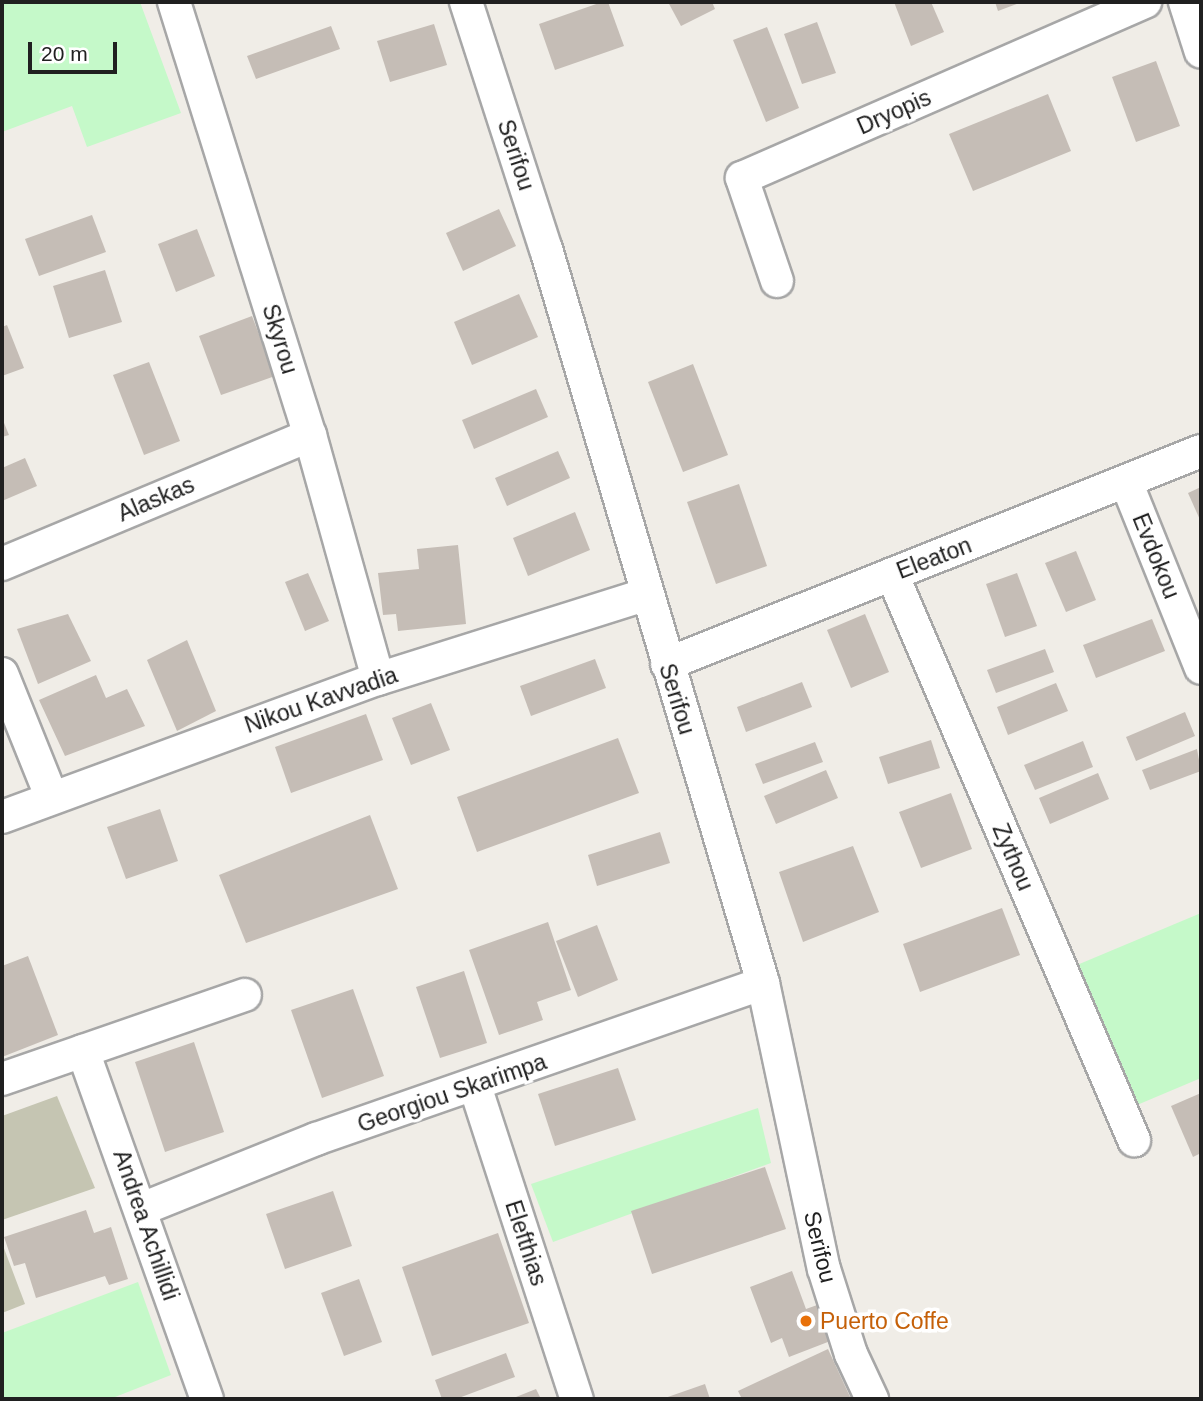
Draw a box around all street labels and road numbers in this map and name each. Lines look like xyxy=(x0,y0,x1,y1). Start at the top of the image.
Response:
street label: Dryopis xyxy=(853,84,935,140)
street label: Serifou xyxy=(492,116,540,194)
street label: Skyrou xyxy=(256,301,304,377)
street label: Alaskas xyxy=(114,471,198,527)
street label: Evdokou xyxy=(1126,509,1186,603)
street label: Eleaton xyxy=(893,531,975,585)
street label: Serifou xyxy=(653,660,701,738)
street label: Nikou Kavvadia xyxy=(241,661,401,739)
street label: Zythou xyxy=(987,819,1039,895)
street label: Georgiou Skarimpa xyxy=(354,1048,550,1138)
street label: Andrea Achillidi xyxy=(107,1146,185,1304)
street label: Elefthias xyxy=(499,1197,553,1289)
street label: Serifou xyxy=(798,1208,842,1286)

